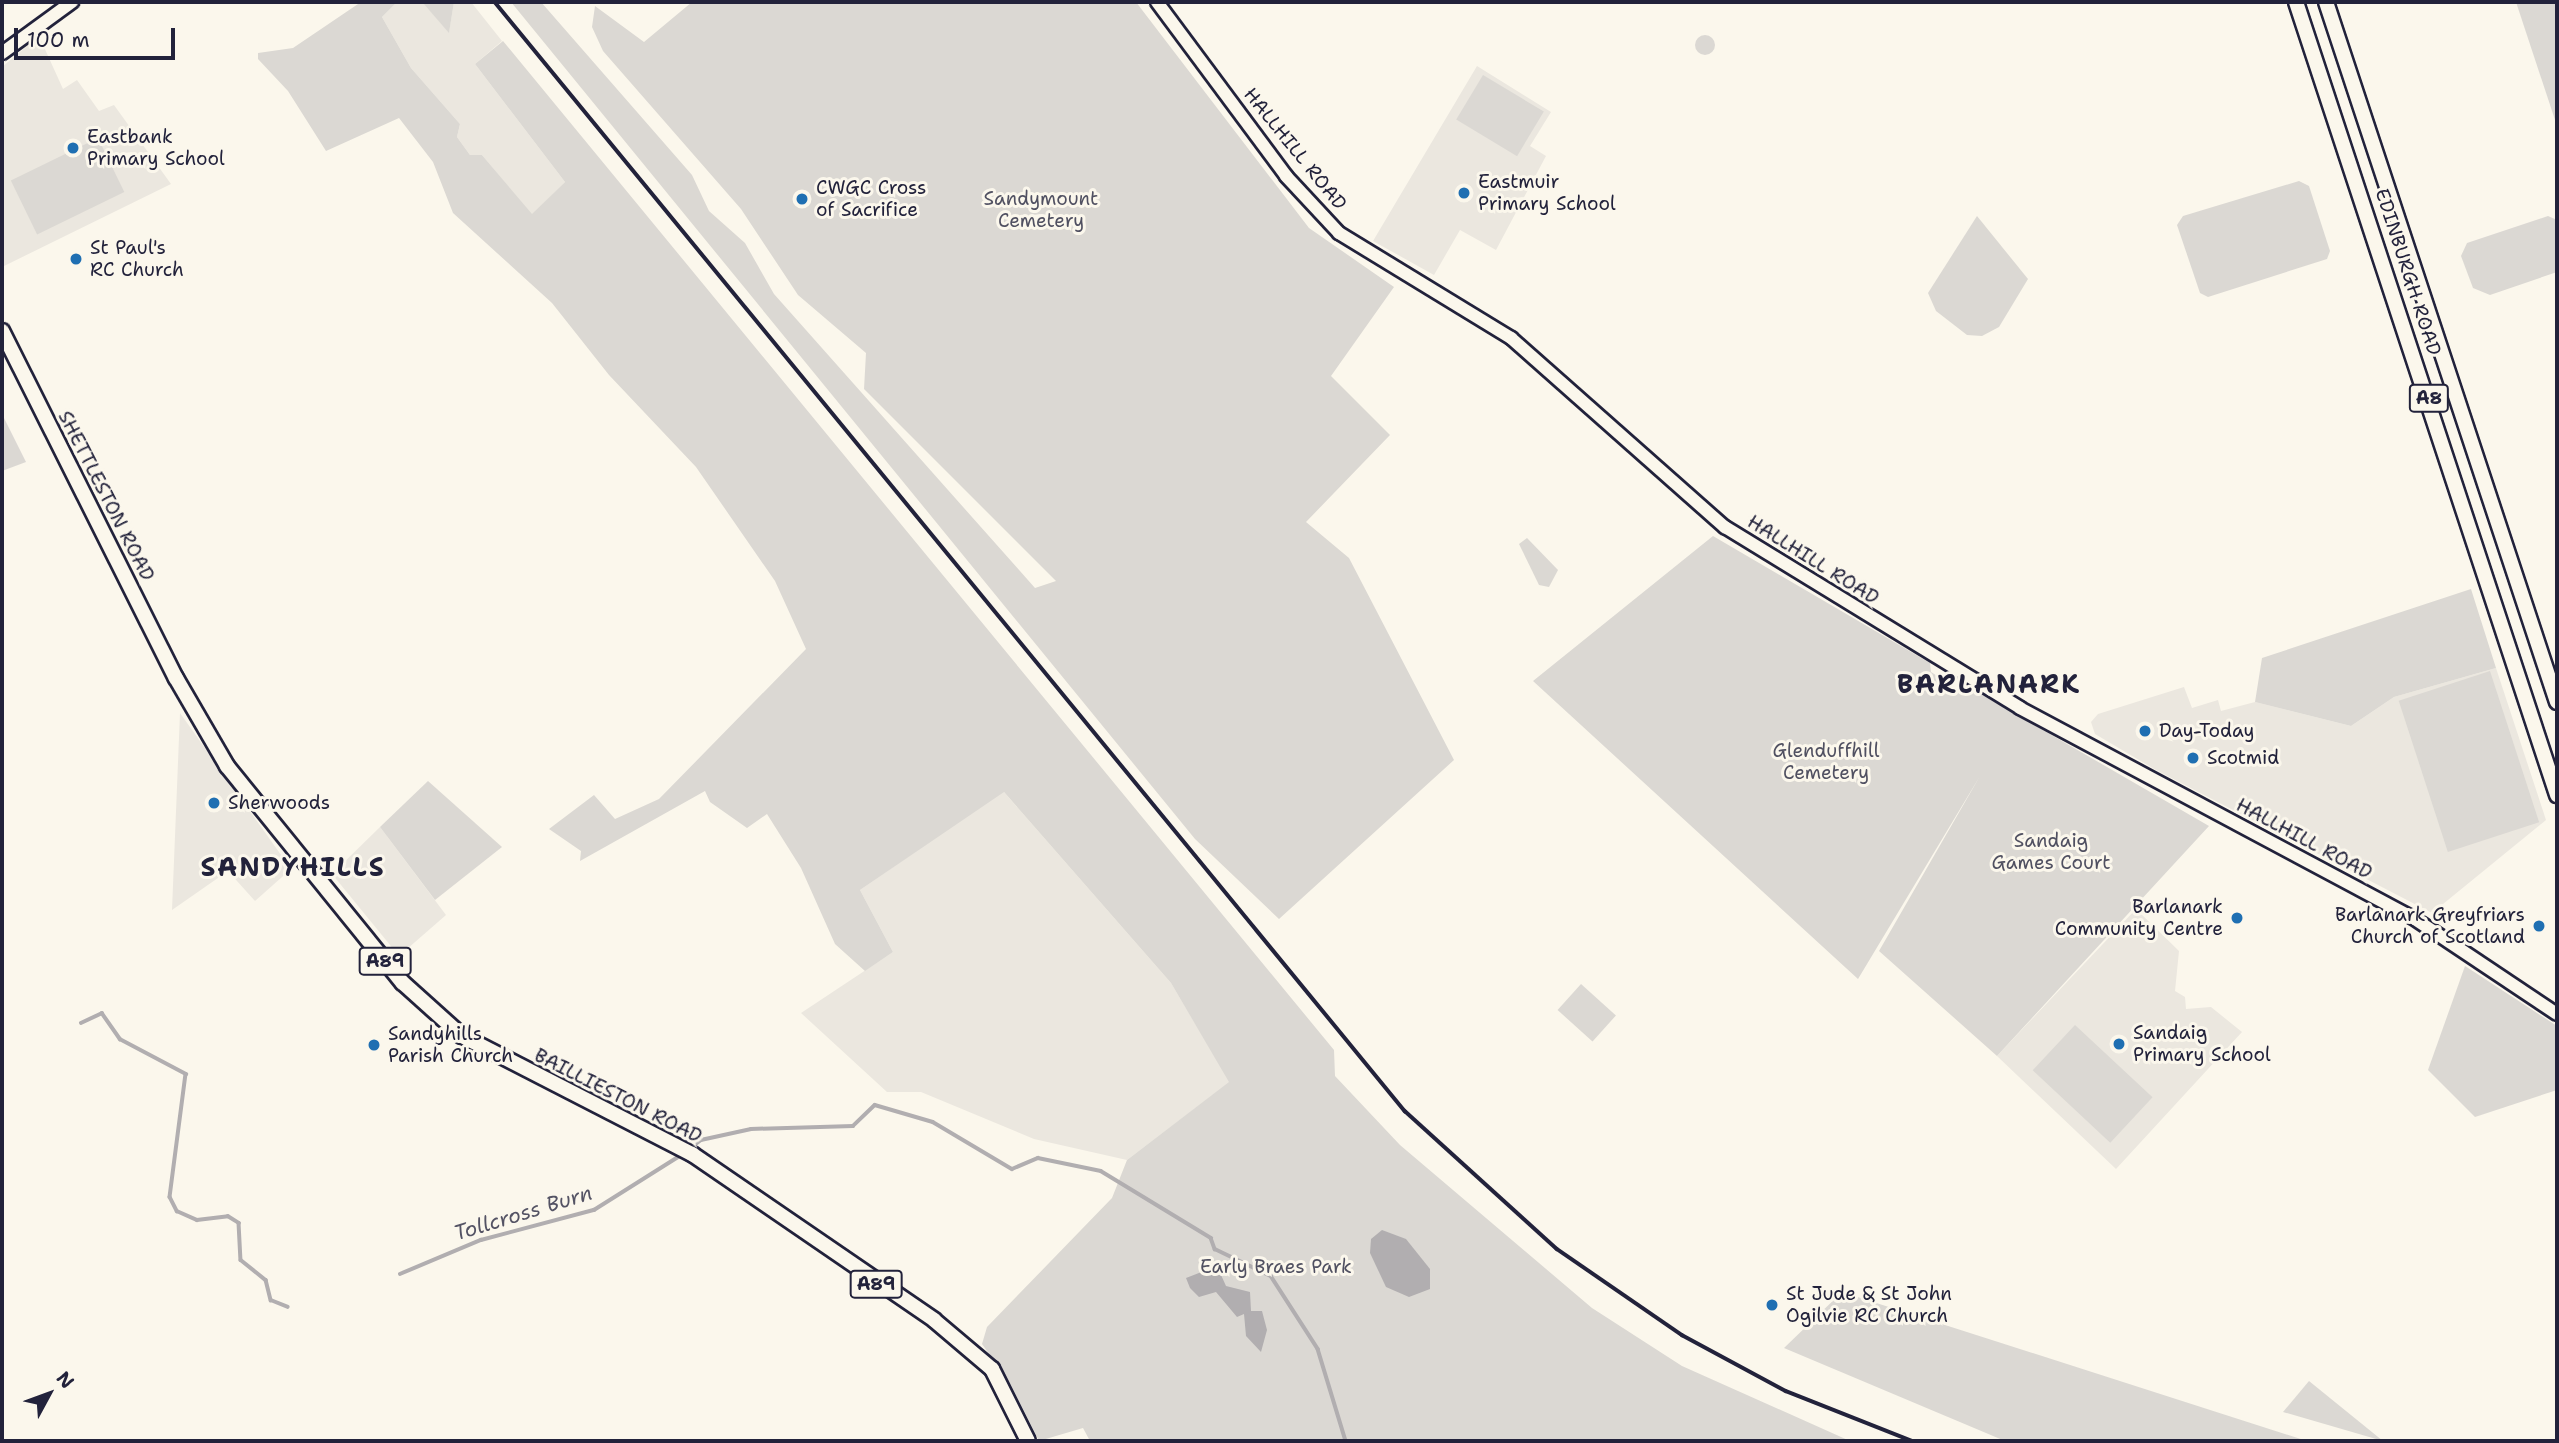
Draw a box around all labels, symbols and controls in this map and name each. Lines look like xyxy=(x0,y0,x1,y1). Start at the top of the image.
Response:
scale bar xyxy=(18,14,178,58)
text: 100 m xyxy=(27,26,90,54)
street label: HALLHILL ROAD xyxy=(1239,83,1351,215)
place label: Eastbank Primary School xyxy=(87,126,225,170)
marker: Eastbank Primary School xyxy=(65,140,81,156)
place label: Eastmuir Primary School xyxy=(1478,171,1616,215)
place label: CWGC Cross of Sacrifice xyxy=(816,177,926,221)
marker: Eastmuir Primary School xyxy=(1456,185,1472,201)
street label: EDINBURGH ROAD xyxy=(2370,186,2446,358)
park label: Sandymount Cemetery xyxy=(984,188,1098,232)
marker: CWGC Cross of Sacrifice xyxy=(794,191,810,207)
place label: St Paul's RC Church xyxy=(90,237,184,281)
marker: St Paul's RC Church xyxy=(68,251,84,267)
road number: A8 xyxy=(2408,384,2450,412)
street label: SHETTLESTON ROAD xyxy=(53,407,159,585)
street label: HALLHILL ROAD xyxy=(1743,510,1883,610)
district label: BARLANARK xyxy=(1898,668,2080,700)
place label: Day-Today xyxy=(2159,720,2254,742)
marker: Day-Today xyxy=(2137,723,2153,739)
park label: Glenduffhill Cemetery xyxy=(1773,740,1879,784)
place label: Scotmid xyxy=(2207,747,2279,769)
marker: Scotmid xyxy=(2185,750,2201,766)
place label: Sherwoods xyxy=(228,792,330,814)
street label: HALLHILL ROAD xyxy=(2232,794,2376,884)
marker: Sherwoods xyxy=(206,795,222,811)
park label: Sandaig Games Court xyxy=(1991,830,2111,874)
district label: SANDYHILLS xyxy=(202,851,384,883)
place label: Barlanark Community Centre xyxy=(2055,896,2223,940)
place label: Barlanark Greyfriars Church of Scotland xyxy=(2335,904,2525,948)
marker: Barlanark Community Centre xyxy=(2229,910,2245,926)
marker: Barlanark Greyfriars Church of Scotland xyxy=(2531,918,2547,934)
road number: A89 xyxy=(357,946,413,976)
place label: Sandaig Primary School xyxy=(2133,1022,2271,1066)
place label: Sandyhills Parish Church xyxy=(388,1023,513,1067)
marker: Sandaig Primary School xyxy=(2111,1036,2127,1052)
marker: Sandyhills Parish Church xyxy=(366,1037,382,1053)
street label: BAILLIESTON ROAD xyxy=(530,1044,706,1148)
water label: Tollcross Burn xyxy=(451,1180,595,1246)
park label: Early Braes Park xyxy=(1200,1256,1352,1278)
road number: A89 xyxy=(848,1269,904,1298)
place label: St Jude & St John Ogilvie RC Church xyxy=(1786,1283,1952,1327)
marker: St Jude & St John Ogilvie RC Church xyxy=(1764,1297,1780,1313)
north arrow xyxy=(14,1359,84,1429)
text: N xyxy=(51,1366,80,1394)

